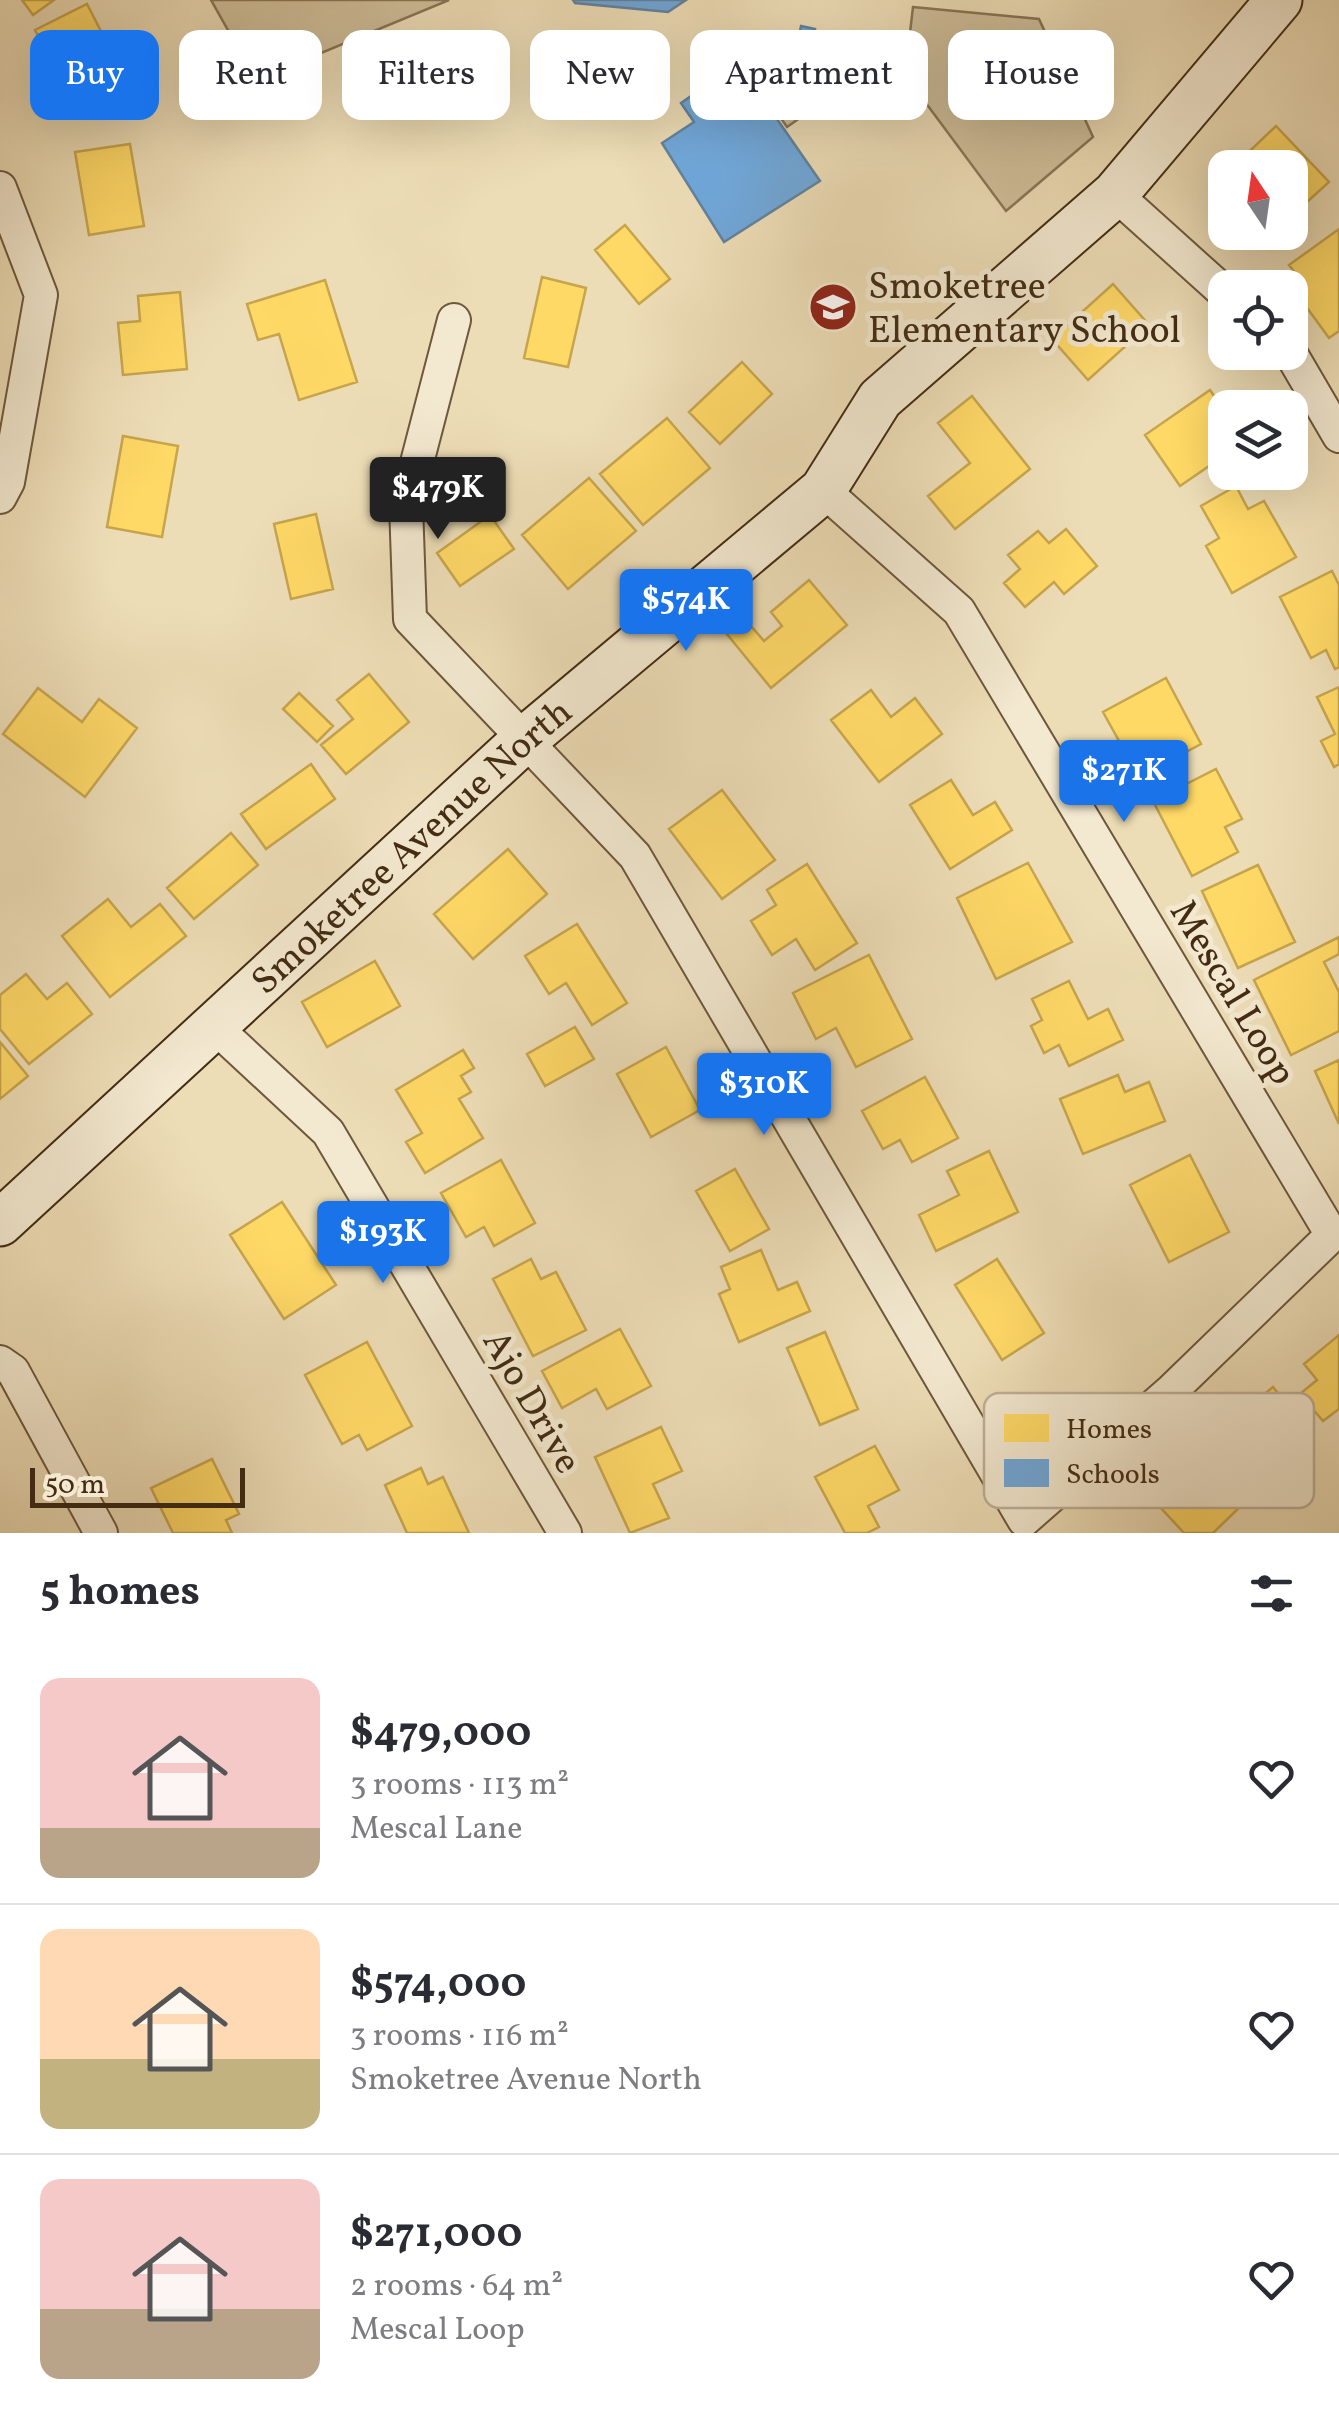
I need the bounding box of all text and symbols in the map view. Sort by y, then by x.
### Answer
chip: Buy [30,30,159,120]
chip: Rent [179,30,322,120]
chip: Filters [342,30,510,120]
chip: New [530,30,670,120]
chip: Apartment [690,30,928,120]
chip: House [948,30,1114,120]
north arrow [1208,150,1308,250]
map controls [1208,150,1308,490]
place label: Smoketree Elementary School [868,262,1181,359]
button: locate [1208,270,1308,370]
school or university icon: Smoketree Elementary School [807,281,859,333]
button: layers [1208,390,1308,490]
pin: $479K [368,457,508,542]
text: $479K [392,467,484,511]
pin: $574K [616,569,756,654]
text: $574K [642,579,730,623]
street label: Smoketree Avenue North [241,688,585,1008]
pin: $271K [1054,740,1194,825]
text: $271K [1081,750,1167,794]
street label: Mescal Loop [1155,891,1307,1096]
pin: $310K [694,1053,834,1138]
text: $310K [719,1063,809,1107]
pin: $193K [313,1201,453,1286]
text: $193K [339,1211,427,1255]
street label: Ajo Drive [468,1321,592,1484]
legend [984,1393,1314,1508]
text: Homes [1066,1411,1152,1450]
text: Schools [1066,1456,1160,1495]
scale bar [30,1463,245,1508]
text: 50 m [45,1466,105,1505]
text: 5 homes [40,1564,200,1623]
icon: filters [1244,1566,1299,1621]
text: $479,000 [350,1705,531,1764]
icon: home [120,1718,240,1838]
icon: heart [1244,1751,1299,1806]
text: 3 rooms · 113 m² [350,1764,569,1808]
text: Mescal Lane [350,1808,522,1852]
text: $574,000 [350,1956,526,2015]
icon: home [120,1969,240,2089]
icon: heart [1244,2002,1299,2057]
text: 3 rooms · 116 m² [350,2015,569,2059]
text: Smoketree Avenue North [350,2059,702,2103]
text: $271,000 [350,2206,522,2265]
icon: home [120,2219,240,2339]
icon: heart [1244,2252,1299,2307]
text: 2 rooms · 64 m² [350,2265,563,2309]
text: Mescal Loop [350,2309,525,2353]

